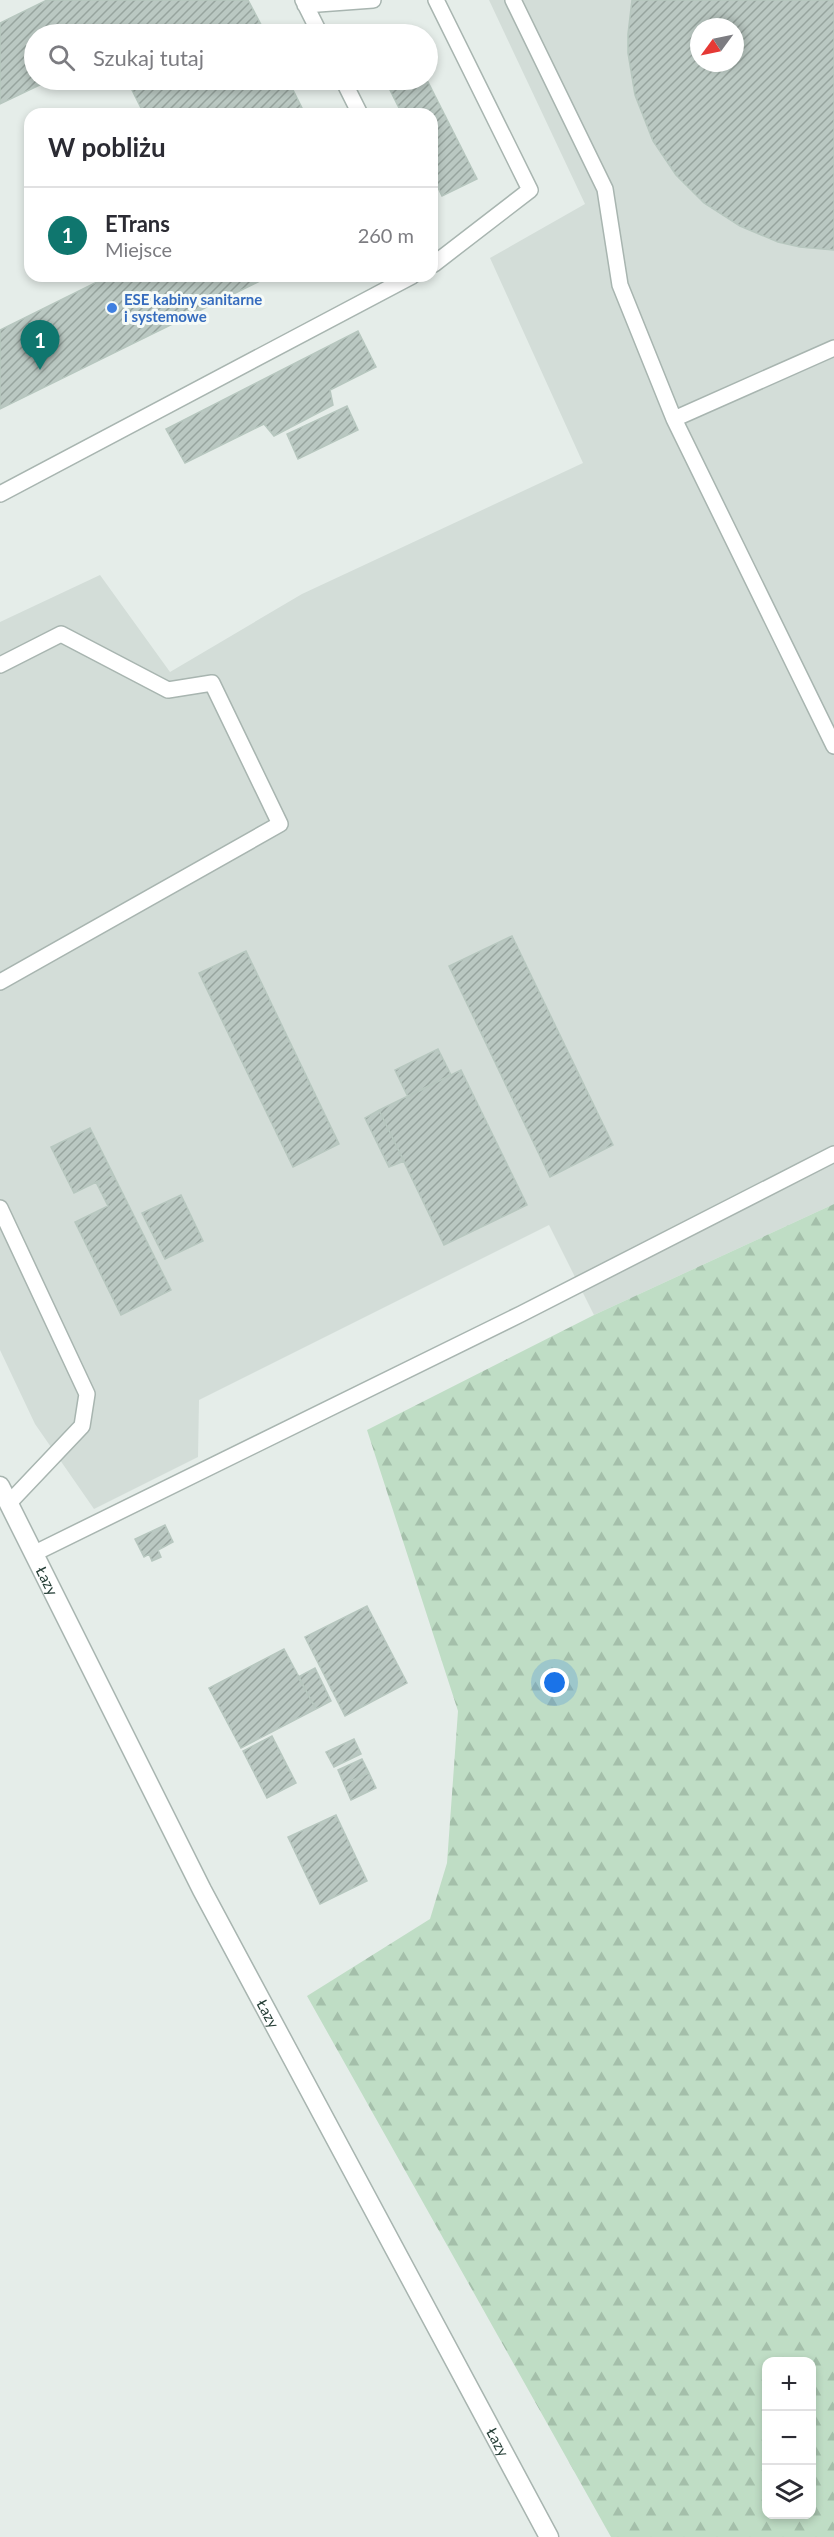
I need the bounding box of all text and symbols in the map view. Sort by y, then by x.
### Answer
north arrow [690,18,744,72]
search box [24,24,438,90]
icon: search [45,41,78,74]
text: Szukaj tutaj [93,44,204,71]
text: W pobliżu [48,131,166,163]
text: ETrans [105,210,170,237]
text: 1 [62,223,73,247]
text: 260 m [358,223,414,247]
text: Miejsce [105,237,172,261]
place label: ESE kabiny sanitarne i systemowe [124,290,262,325]
marker: ESE kabiny sanitarne i systemowe [105,301,119,315]
pin: 1 [20,320,60,370]
street label: Łazy [33,1563,62,1598]
your location [540,1668,569,1697]
street label: Łazy [253,1996,283,2031]
map controls [762,2357,816,2519]
button: + [762,2357,816,2411]
button: − [762,2411,816,2465]
street label: Łazy [483,2425,513,2460]
button: layers [762,2465,816,2519]

